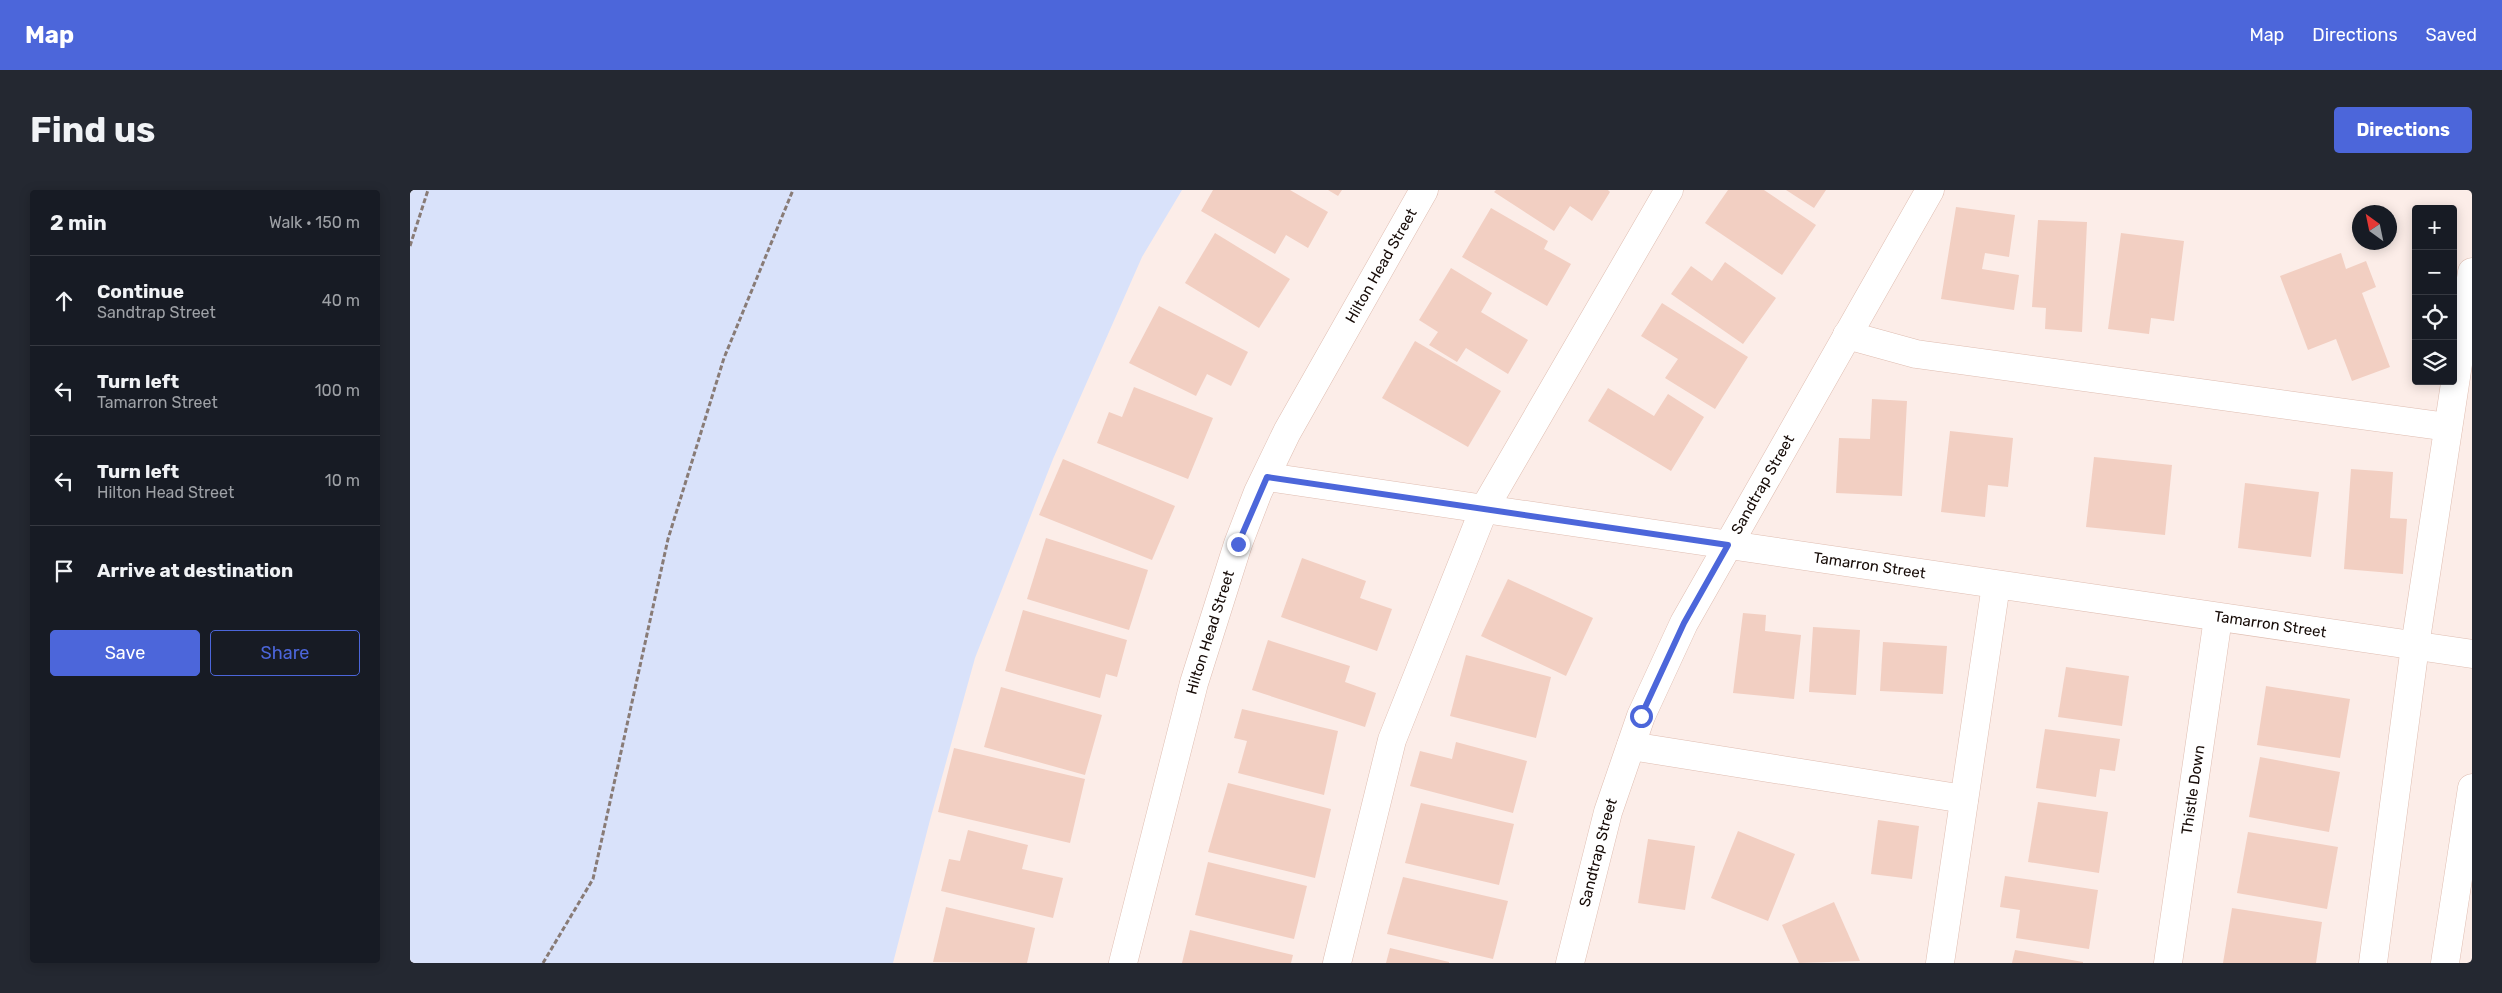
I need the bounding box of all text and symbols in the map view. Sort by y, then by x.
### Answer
text: Map [25,21,74,49]
text: Map [2249,24,2284,46]
text: Directions [2312,24,2398,46]
text: Saved [2426,24,2477,46]
button: Directions [2334,107,2472,153]
text: Find us [30,109,155,151]
street label: Hilton Head Street [1342,205,1421,326]
north arrow [2352,205,2397,250]
map controls [2412,205,2457,385]
button: + [2412,205,2457,250]
text: 2 min [50,210,107,235]
text: Walk · 150 m [269,213,360,232]
button: − [2412,250,2457,295]
text: Continue [97,280,184,303]
icon: ahead [50,287,78,315]
text: 40 m [322,291,360,310]
button: locate [2412,295,2457,340]
text: Sandtrap Street [97,303,216,322]
button: layers [2412,340,2457,385]
text: Turn left [97,370,179,393]
icon: left [50,377,78,405]
text: 100 m [315,381,360,400]
text: Tamarron Street [97,393,218,412]
street label: Sandtrap Street [1727,431,1798,537]
text: Turn left [97,460,179,483]
icon: left [50,467,78,495]
text: 10 m [325,471,360,490]
text: Hilton Head Street [97,483,234,502]
route end [1227,533,1250,556]
street label: Tamarron Street [1812,548,1927,583]
icon: arrive [50,557,78,585]
text: Arrive at destination [97,559,293,582]
street label: Hilton Head Street [1183,568,1238,696]
street label: Tamarron Street [2213,607,2328,642]
button: Save [50,630,200,676]
button: Share [210,630,360,676]
route start [1630,705,1653,728]
street label: Thistle Down [2178,744,2208,836]
street label: Sandtrap Street [1575,796,1621,909]

